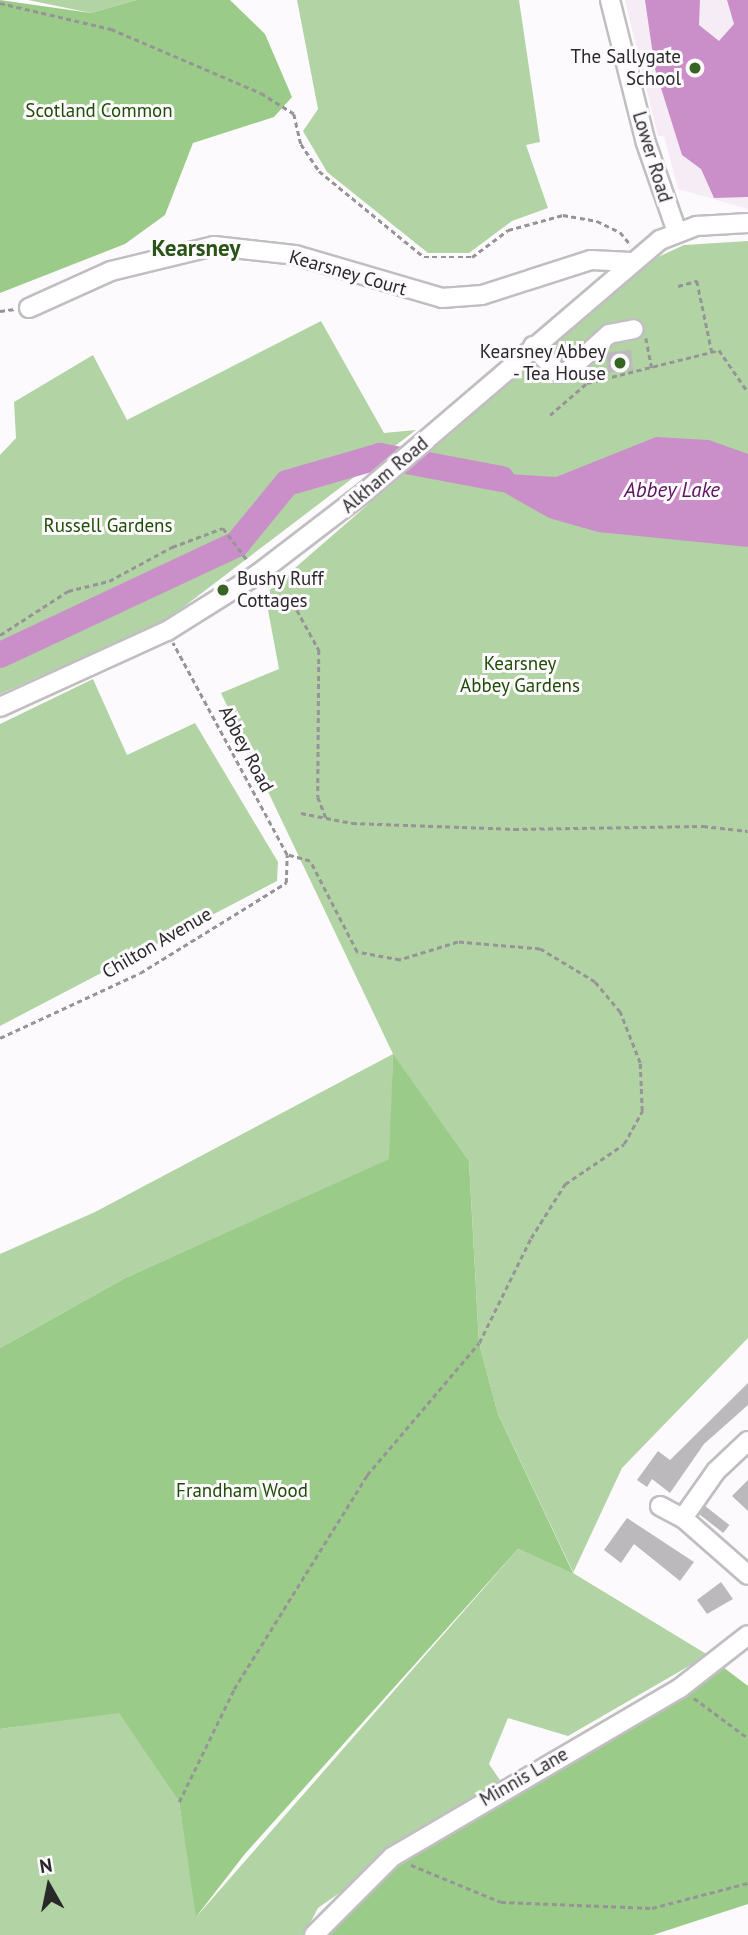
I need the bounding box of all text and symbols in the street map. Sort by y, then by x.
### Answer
place label: The Sallygate School [571,46,681,90]
marker: The Sallygate School [687,60,703,76]
park label: Scotland Common [25,100,173,122]
street label: Lower Road [627,109,677,205]
district label: Kearsney [152,234,240,262]
street label: Kearsney Court [286,245,410,301]
place label: Kearsney Abbey - Tea House [479,341,606,385]
marker: Kearsney Abbey - Tea House [612,355,628,371]
street label: Alkham Road [337,432,433,518]
water label: Abbey Lake [624,477,720,503]
park label: Russell Gardens [44,515,172,537]
place label: Bushy Ruff Cottages [237,568,324,612]
marker: Bushy Ruff Cottages [215,582,231,598]
park label: Kearsney Abbey Gardens [460,653,580,697]
street label: Abbey Road [214,702,278,796]
street label: Chilton Avenue [98,902,216,984]
park label: Frandham Wood [176,1480,308,1502]
street label: Minnis Lane [476,1743,572,1811]
north arrow [14,1851,84,1921]
text: N [38,1852,54,1878]

